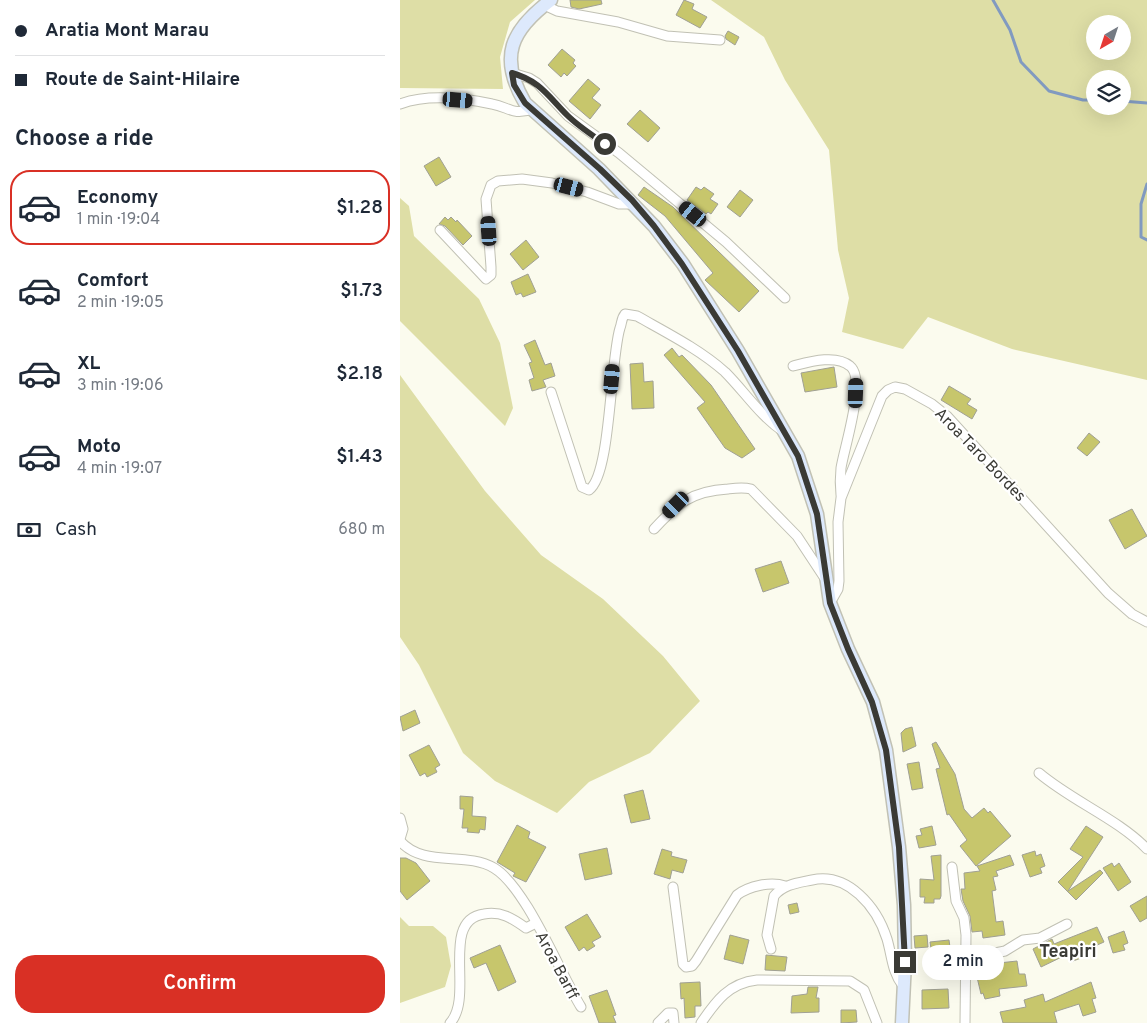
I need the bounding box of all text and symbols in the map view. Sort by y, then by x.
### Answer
north arrow [1086,15,1131,60]
map controls [1086,15,1131,115]
text: Aratia Mont Marau [45,19,209,43]
text: Route de Saint-Hilaire [45,68,240,92]
button: layers [1086,70,1131,115]
car [442,91,473,109]
text: Choose a ride [15,126,153,153]
route start [594,133,616,155]
car [552,176,585,198]
icon: car [17,185,62,230]
text: Economy [77,186,158,210]
text: $1.28 [336,196,383,220]
car [676,199,709,229]
text: 1 min · 19:04 [77,210,160,230]
car [480,216,497,246]
icon: car [17,268,62,313]
text: Comfort [77,269,149,293]
text: $1.73 [340,279,383,303]
text: 2 min · 19:05 [77,293,164,313]
icon: car [17,351,62,396]
text: XL [77,352,100,376]
text: $2.18 [336,362,383,386]
car [603,363,620,395]
text: 3 min · 19:06 [77,376,163,396]
car [847,378,864,408]
street label: Aroa Taro Bordes [930,404,1029,507]
icon: car [17,434,62,479]
text: Moto [77,435,121,459]
text: $1.43 [336,445,383,469]
text: 4 min · 19:07 [77,459,162,479]
car [660,489,691,521]
icon: cash [15,516,43,544]
text: Cash [55,518,97,542]
text: 680 m [338,520,385,540]
street label: Aroa Barff [530,928,583,1004]
district label: Teapiri [1039,941,1097,964]
callout: 2 min [922,944,1005,980]
route end [894,951,916,973]
text: 2 min [942,952,984,972]
button: Confirm [15,955,385,1013]

